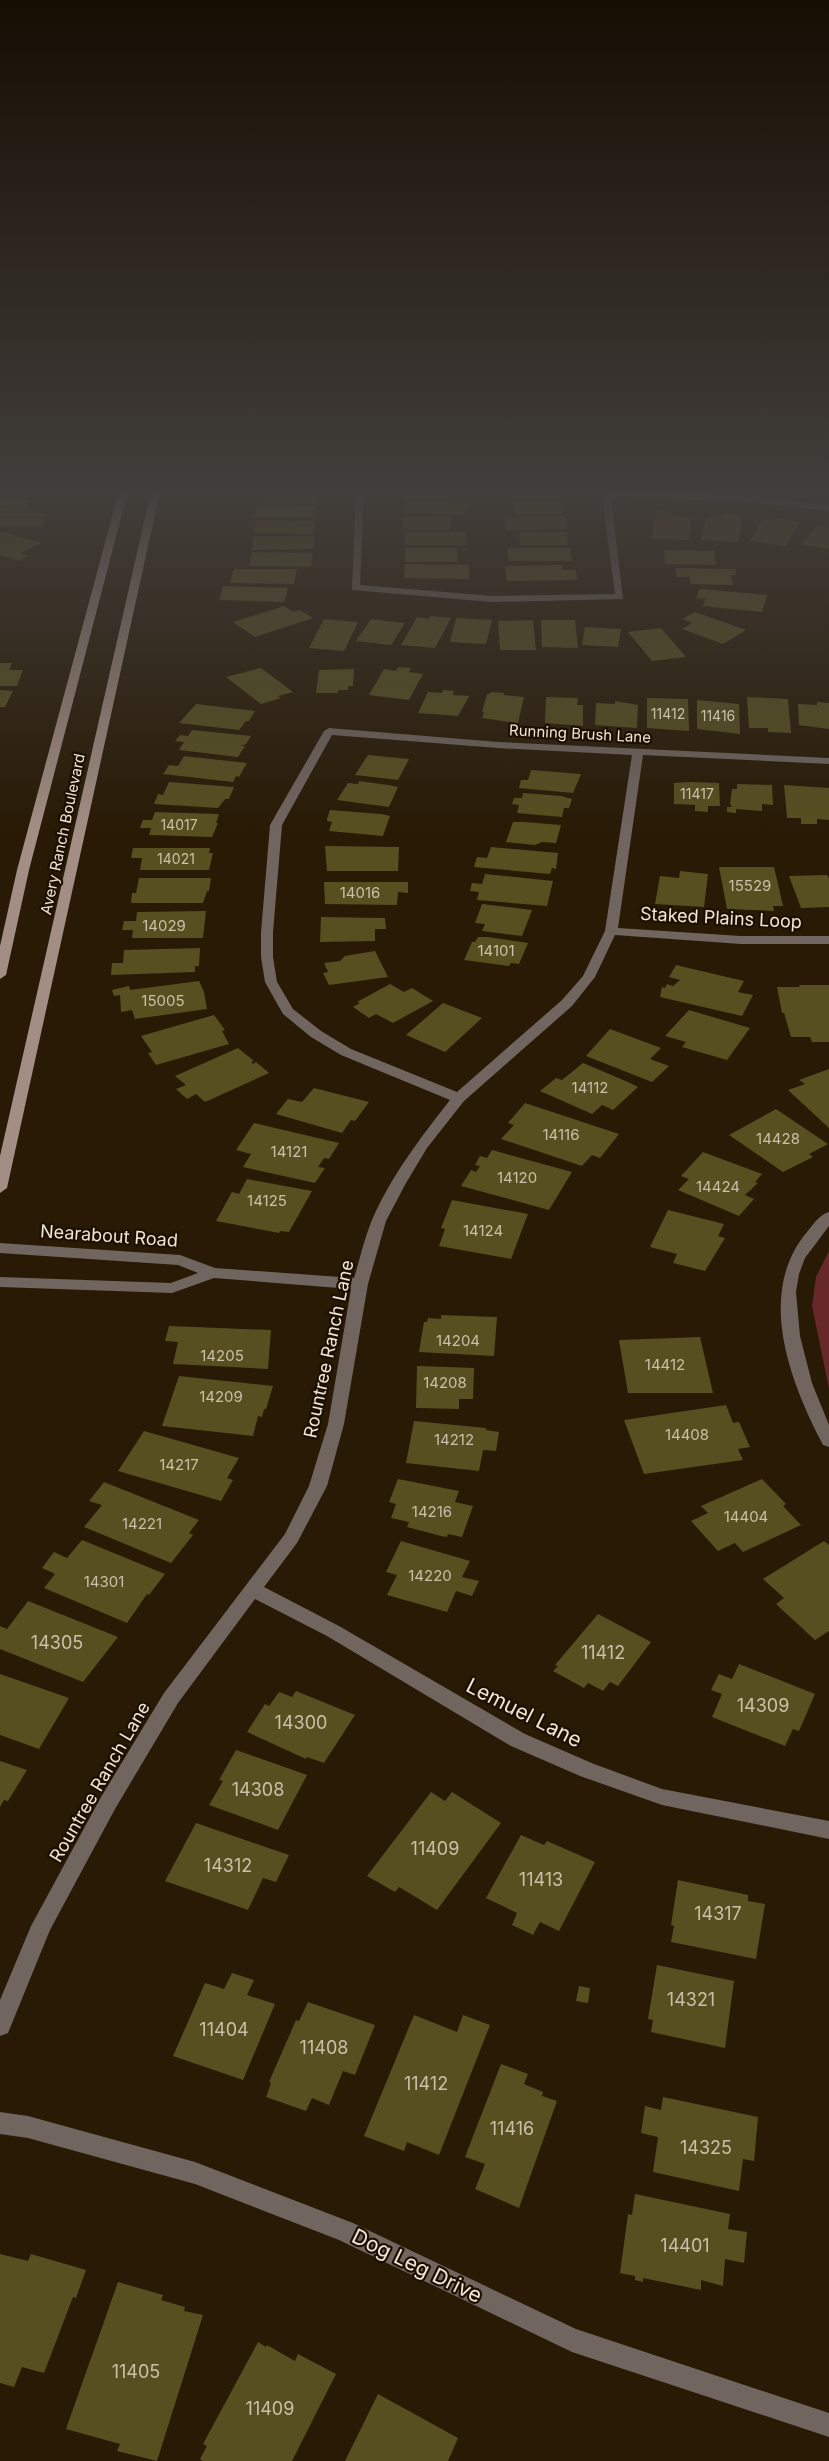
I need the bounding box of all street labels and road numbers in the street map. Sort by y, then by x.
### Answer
street label: Running Brush Lane [509,720,651,747]
street label: Avery Ranch Boulevard [36,752,89,916]
street label: Staked Plains Loop [640,903,802,932]
street label: Nearabout Road [39,1220,179,1251]
street label: Rountree Ranch Lane [299,1258,358,1440]
street label: Lemuel Lane [462,1673,586,1752]
street label: Rountree Ranch Lane [45,1698,154,1866]
street label: Dog Leg Drive [348,2223,486,2308]

